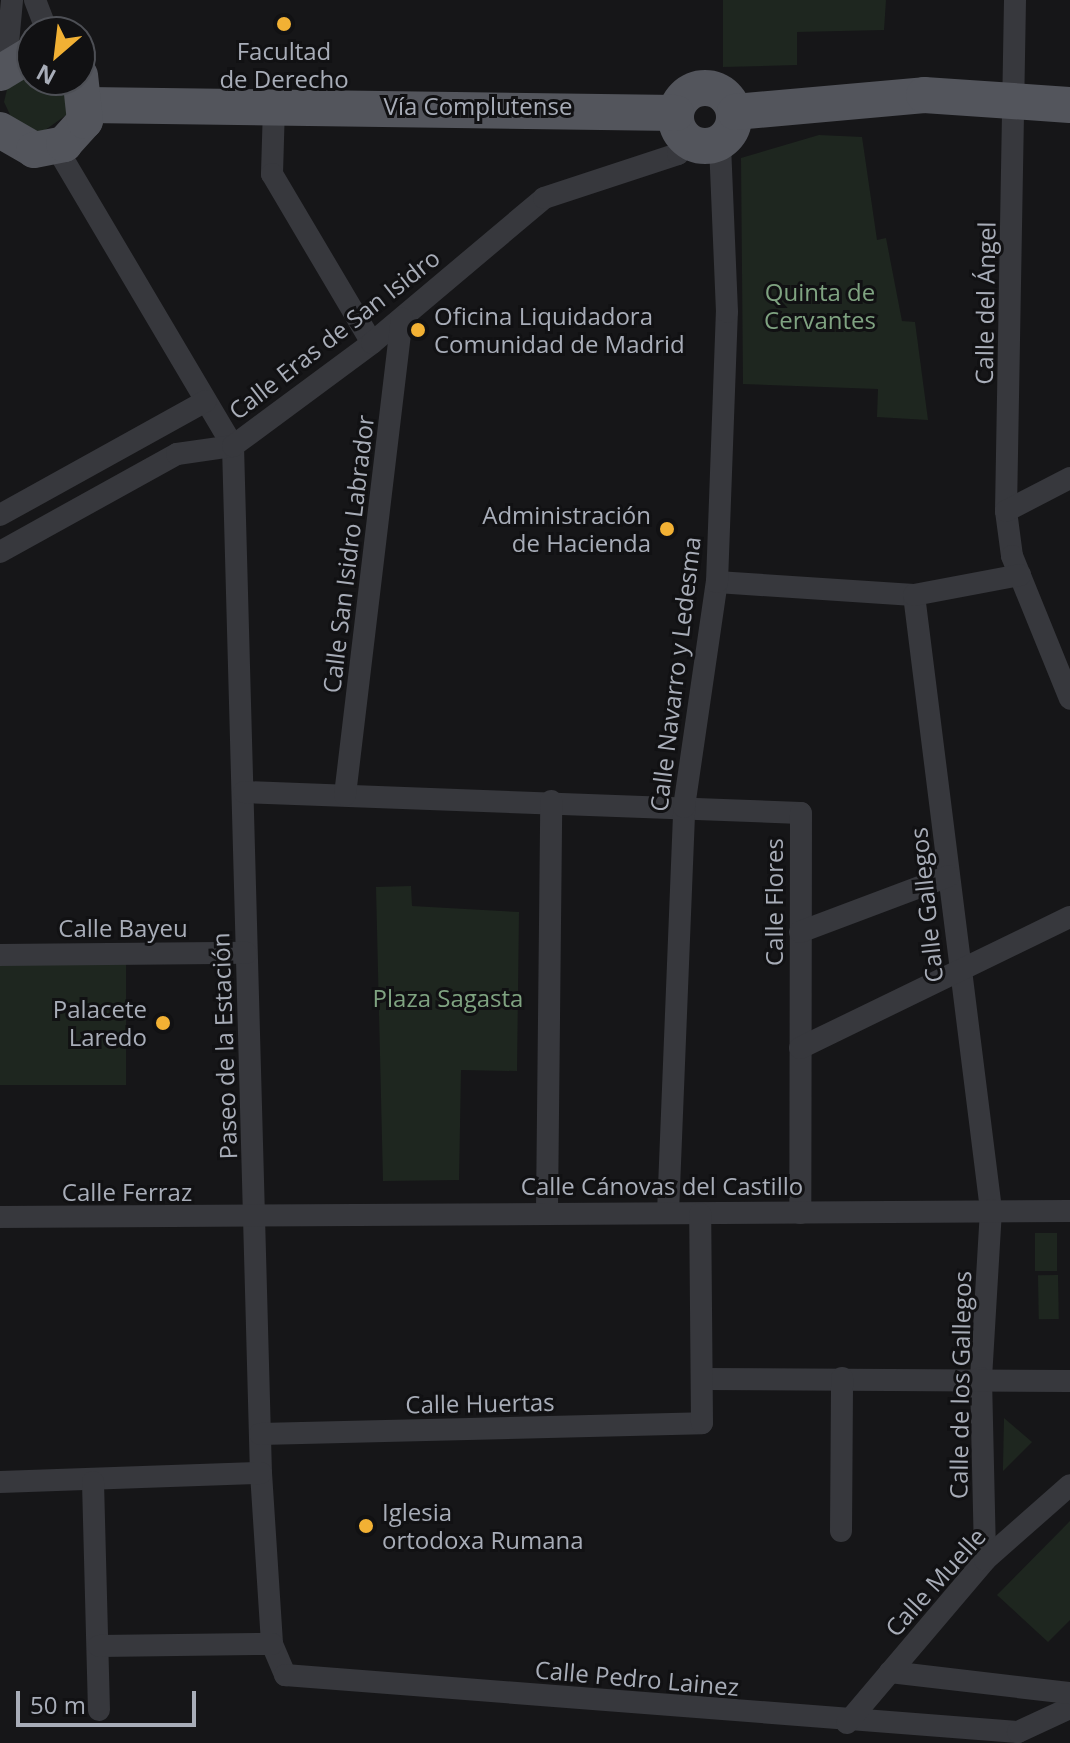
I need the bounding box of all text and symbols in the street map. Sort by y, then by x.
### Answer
marker: Facultad de Derecho [275,15,293,33]
north arrow [16,16,96,96]
place label: Facultad de Derecho [219,37,349,93]
text: N [31,58,61,93]
street label: Vía Complutense [384,92,572,120]
street label: Calle del Ángel [969,221,1001,385]
street label: Calle Eras de San Isidro [223,243,445,425]
park label: Quinta de Cervantes [764,278,876,334]
place label: Oficina Liquidadora Comunidad de Madrid [434,302,685,358]
marker: Oficina Liquidadora Comunidad de Madrid [409,321,427,339]
street label: Calle San Isidro Labrador [317,413,379,695]
place label: Administración de Hacienda [482,501,651,557]
marker: Administración de Hacienda [658,520,676,538]
street label: Calle Navarro y Ledesma [644,535,706,813]
street label: Calle Gallegos [904,826,948,984]
street label: Calle Flores [760,838,788,966]
street label: Calle Bayeu [58,914,188,942]
street label: Paseo de la Estación [206,932,242,1160]
park label: Plaza Sagasta [373,984,523,1012]
place label: Palacete Laredo [53,995,147,1051]
marker: Palacete Laredo [154,1014,172,1032]
street label: Calle Cánovas del Castillo [521,1172,803,1200]
street label: Calle Ferraz [62,1178,192,1206]
street label: Calle de los Gallegos [944,1271,976,1499]
street label: Calle Huertas [405,1387,555,1419]
place label: Iglesia ortodoxa Rumana [382,1498,584,1554]
marker: Iglesia ortodoxa Rumana [357,1517,375,1535]
street label: Calle Muelle [879,1522,991,1642]
street label: Calle Pedro Lainez [534,1655,740,1701]
scale bar [20,1675,200,1725]
text: 50 m [30,1688,86,1721]

